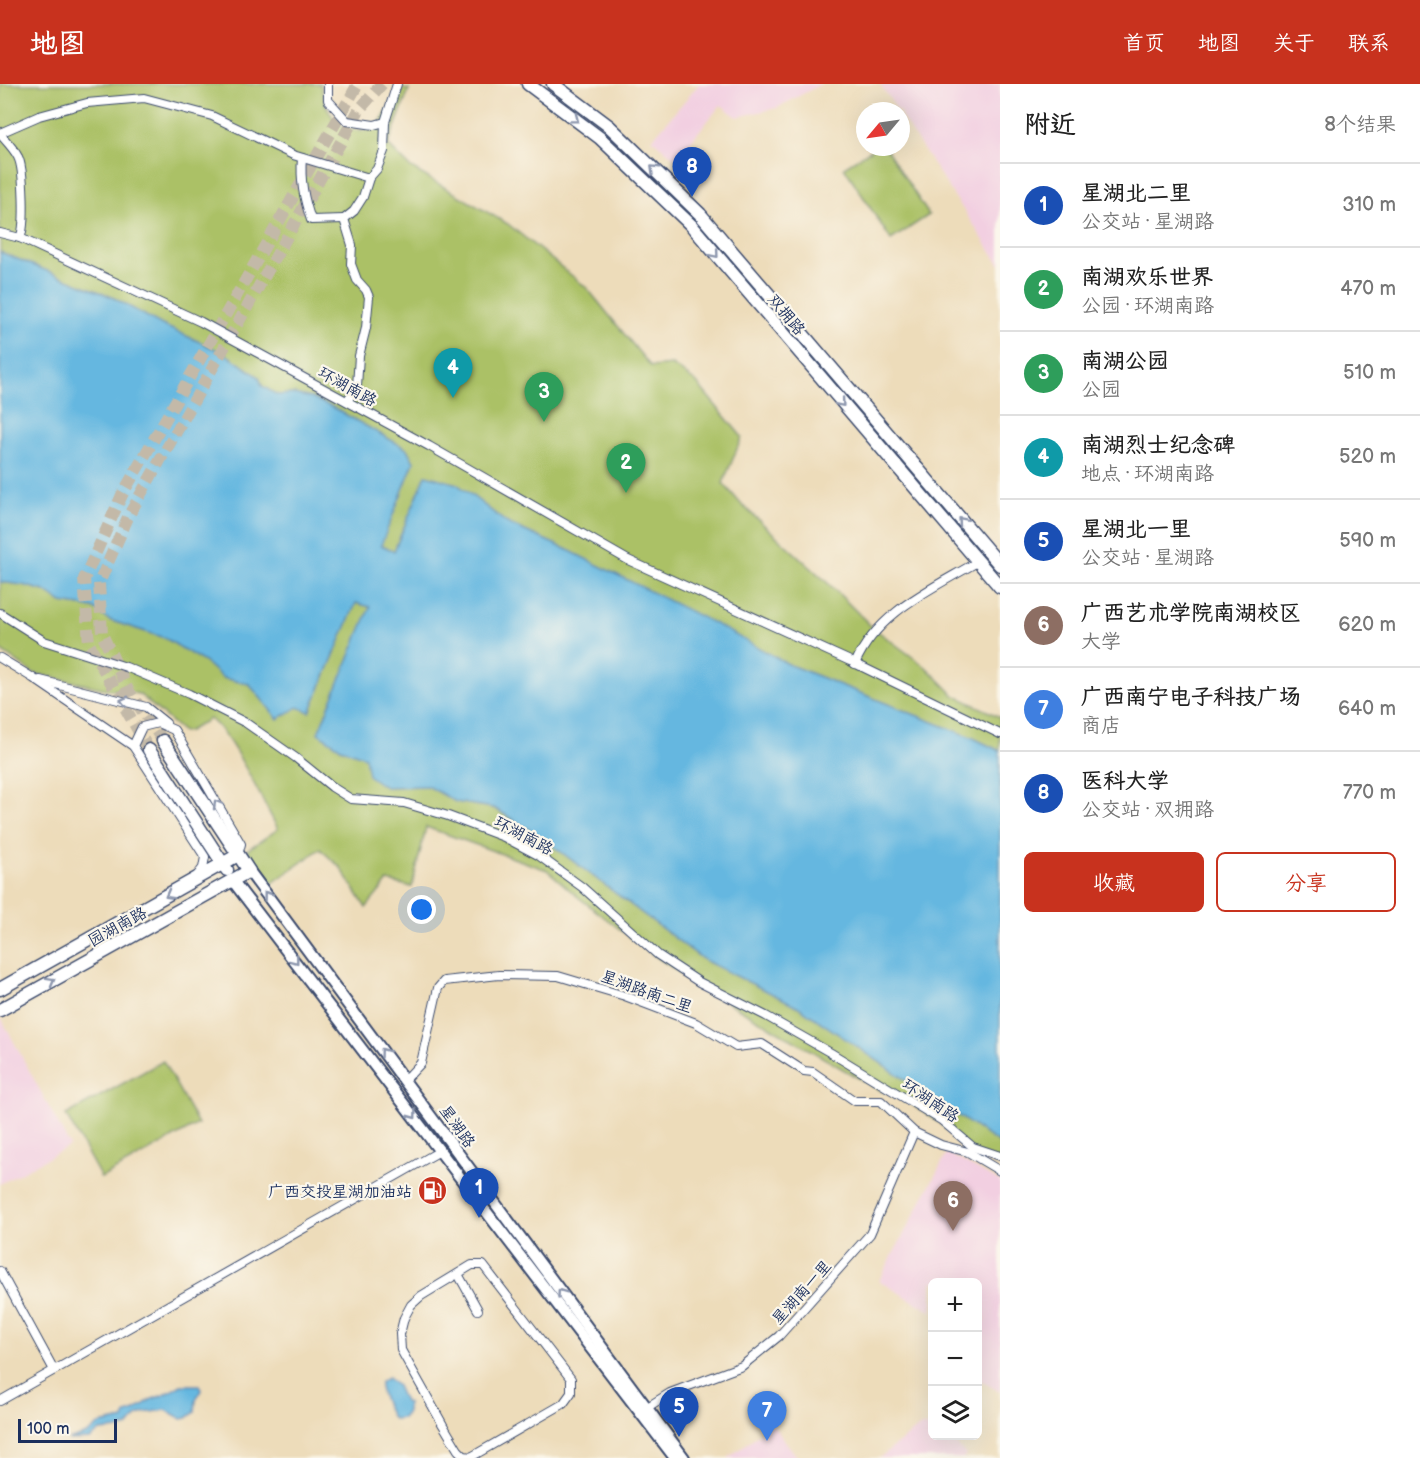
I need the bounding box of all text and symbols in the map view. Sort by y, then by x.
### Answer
text: 地图 [30,28,86,61]
text: 首页 [1123,31,1165,56]
text: 地图 [1198,31,1240,56]
text: 关于 [1273,31,1315,56]
text: 联系 [1348,31,1390,56]
north arrow [856,102,910,156]
text: 附近 [1024,110,1076,141]
one-way arrow [568,112,579,123]
text: 8个结果 [1324,113,1396,137]
pin: 8 [672,147,712,197]
one-way arrow [650,165,661,176]
text: 星湖北二里 [1081,180,1191,207]
text: 1 [1039,193,1048,217]
text: 310 m [1342,193,1396,217]
text: 公交站 · 星湖路 [1081,210,1214,234]
one-way arrow [708,247,719,258]
text: 南湖欢乐世界 [1081,264,1213,291]
text: 2 [1038,277,1049,301]
text: 470 m [1340,277,1396,301]
street label: 双拥路 [763,290,809,339]
text: 公园 · 环湖南路 [1081,294,1214,318]
pin: 4 [434,348,472,398]
text: 南湖公园 [1081,348,1169,375]
text: 3 [1038,361,1049,385]
text: 510 m [1343,361,1396,385]
street label: 环湖南路 [315,363,380,411]
pin: 3 [524,372,564,422]
text: 公园 [1081,378,1121,402]
one-way arrow [834,396,845,407]
text: 南湖烈士纪念碑 [1081,432,1235,459]
pin: 2 [606,444,646,493]
text: 4 [1038,445,1049,469]
text: 520 m [1339,445,1396,469]
text: 地点 · 环湖南路 [1081,462,1214,486]
text: 星湖北一里 [1081,516,1191,543]
one-way arrow [958,517,969,528]
text: 5 [1038,529,1049,553]
text: 590 m [1339,529,1396,553]
text: 公交站 · 星湖路 [1081,546,1214,570]
text: 广西艺术学院南湖校区 [1081,600,1301,627]
text: 6 [1037,613,1050,637]
text: 620 m [1338,613,1396,637]
text: 大学 [1081,630,1121,654]
text: 广西南宁电子科技广场 [1081,684,1301,711]
one-way arrow [119,696,129,709]
text: 7 [1038,697,1049,721]
text: 640 m [1338,697,1396,721]
text: 商店 [1081,714,1121,738]
text: 医科大学 [1081,768,1169,795]
text: 8 [1037,781,1050,805]
text: 770 m [1343,781,1396,805]
text: 公交站 · 双拥路 [1081,798,1214,822]
one-way arrow [213,800,224,810]
street label: 环湖南路 [491,813,556,860]
button: 收藏 [1024,852,1204,912]
button: 分享 [1216,852,1396,912]
one-way arrow [165,887,175,899]
one-way arrow [263,891,274,902]
your location [407,895,436,924]
street label: 园湖南路 [85,903,150,951]
one-way arrow [287,954,298,965]
street label: 星湖路南二里 [598,967,695,1018]
one-way arrow [45,977,55,989]
one-way arrow [380,1047,391,1058]
street label: 环湖南路 [898,1075,962,1127]
street label: 星湖路 [435,1102,479,1152]
one-way arrow [406,1109,417,1120]
pin: 1 [460,1168,498,1218]
fuel station icon: 广西交投星湖加油站 [417,1175,449,1207]
pin: 6 [934,1182,972,1231]
place label: 广西交投星湖加油站 [268,1183,412,1202]
street label: 星湖南一里 [768,1257,836,1329]
map controls [928,1278,982,1440]
button: + [928,1278,982,1332]
one-way arrow [558,1289,569,1300]
button: − [928,1332,982,1386]
button: layers [928,1386,982,1440]
pin: 5 [660,1388,698,1437]
pin: 7 [748,1392,786,1441]
scale bar [18,1416,117,1444]
text: 100 m [27,1420,70,1439]

